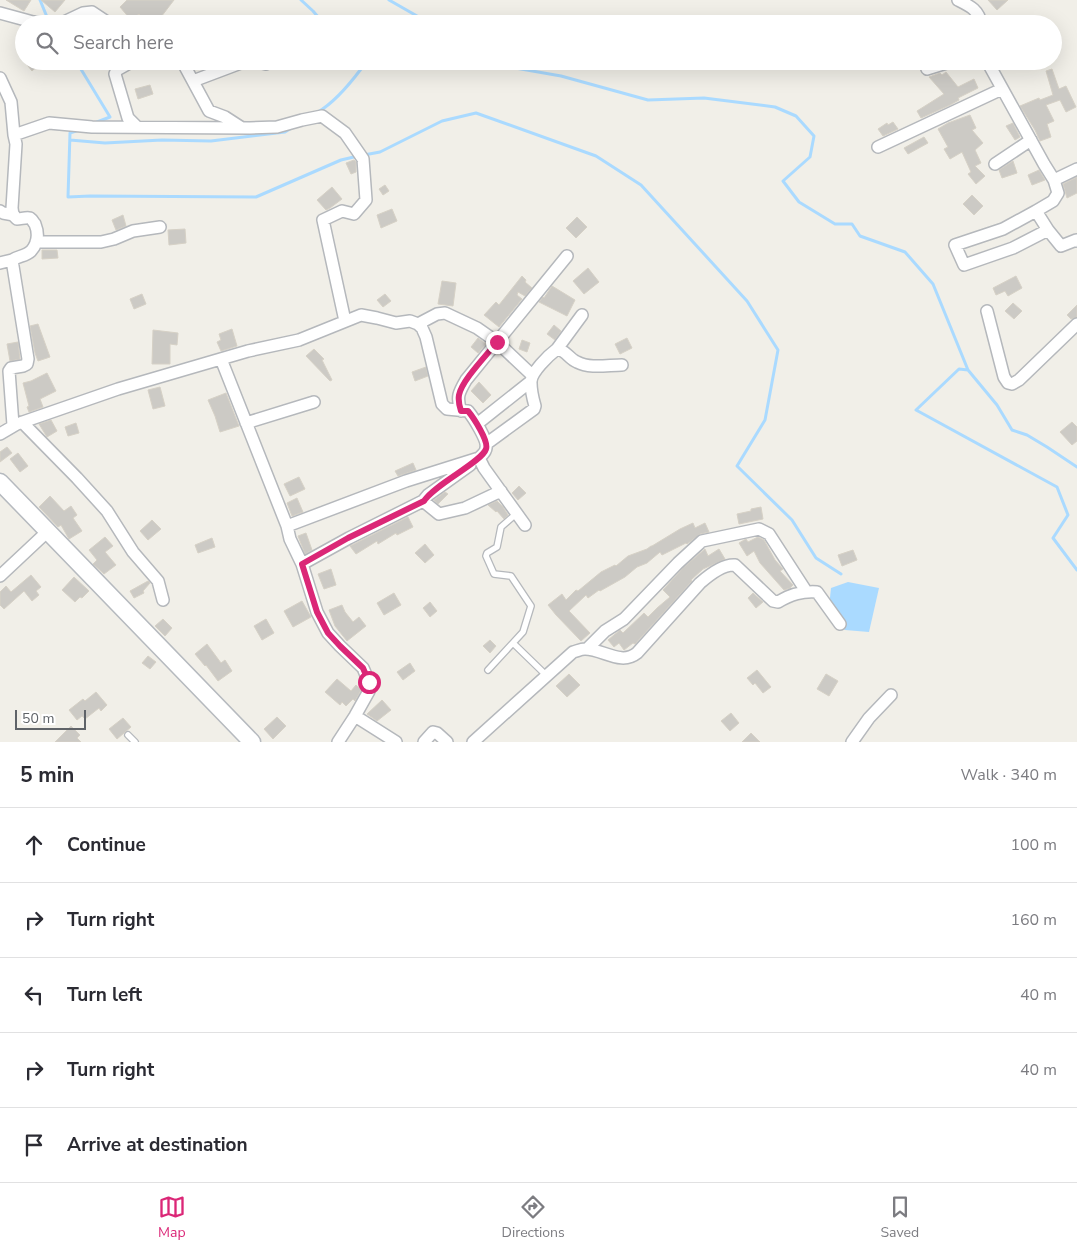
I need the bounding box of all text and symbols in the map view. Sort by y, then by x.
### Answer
search box [15,15,1062,70]
icon: search [33,29,61,57]
text: Search here [73,30,174,56]
route end [486,331,509,354]
route start [358,671,381,694]
scale bar [15,707,86,730]
text: 50 m [22,709,54,728]
text: 5 min [20,761,74,789]
text: Walk · 340 m [961,764,1057,786]
icon: ahead [20,831,48,859]
text: Continue [67,832,146,858]
text: 100 m [1010,834,1057,856]
icon: right [20,906,48,934]
text: Turn right [67,907,154,933]
text: 160 m [1010,909,1057,931]
icon: left [20,981,48,1009]
text: Turn left [67,982,142,1008]
text: 40 m [1020,984,1057,1006]
icon: right [20,1056,48,1084]
text: Turn right [67,1057,154,1083]
text: 40 m [1020,1059,1057,1081]
icon: arrive [20,1131,48,1159]
text: Arrive at destination [67,1132,248,1158]
tab: Map [158,1193,186,1242]
tab: Directions [502,1193,565,1242]
tab: Saved [880,1193,919,1242]

